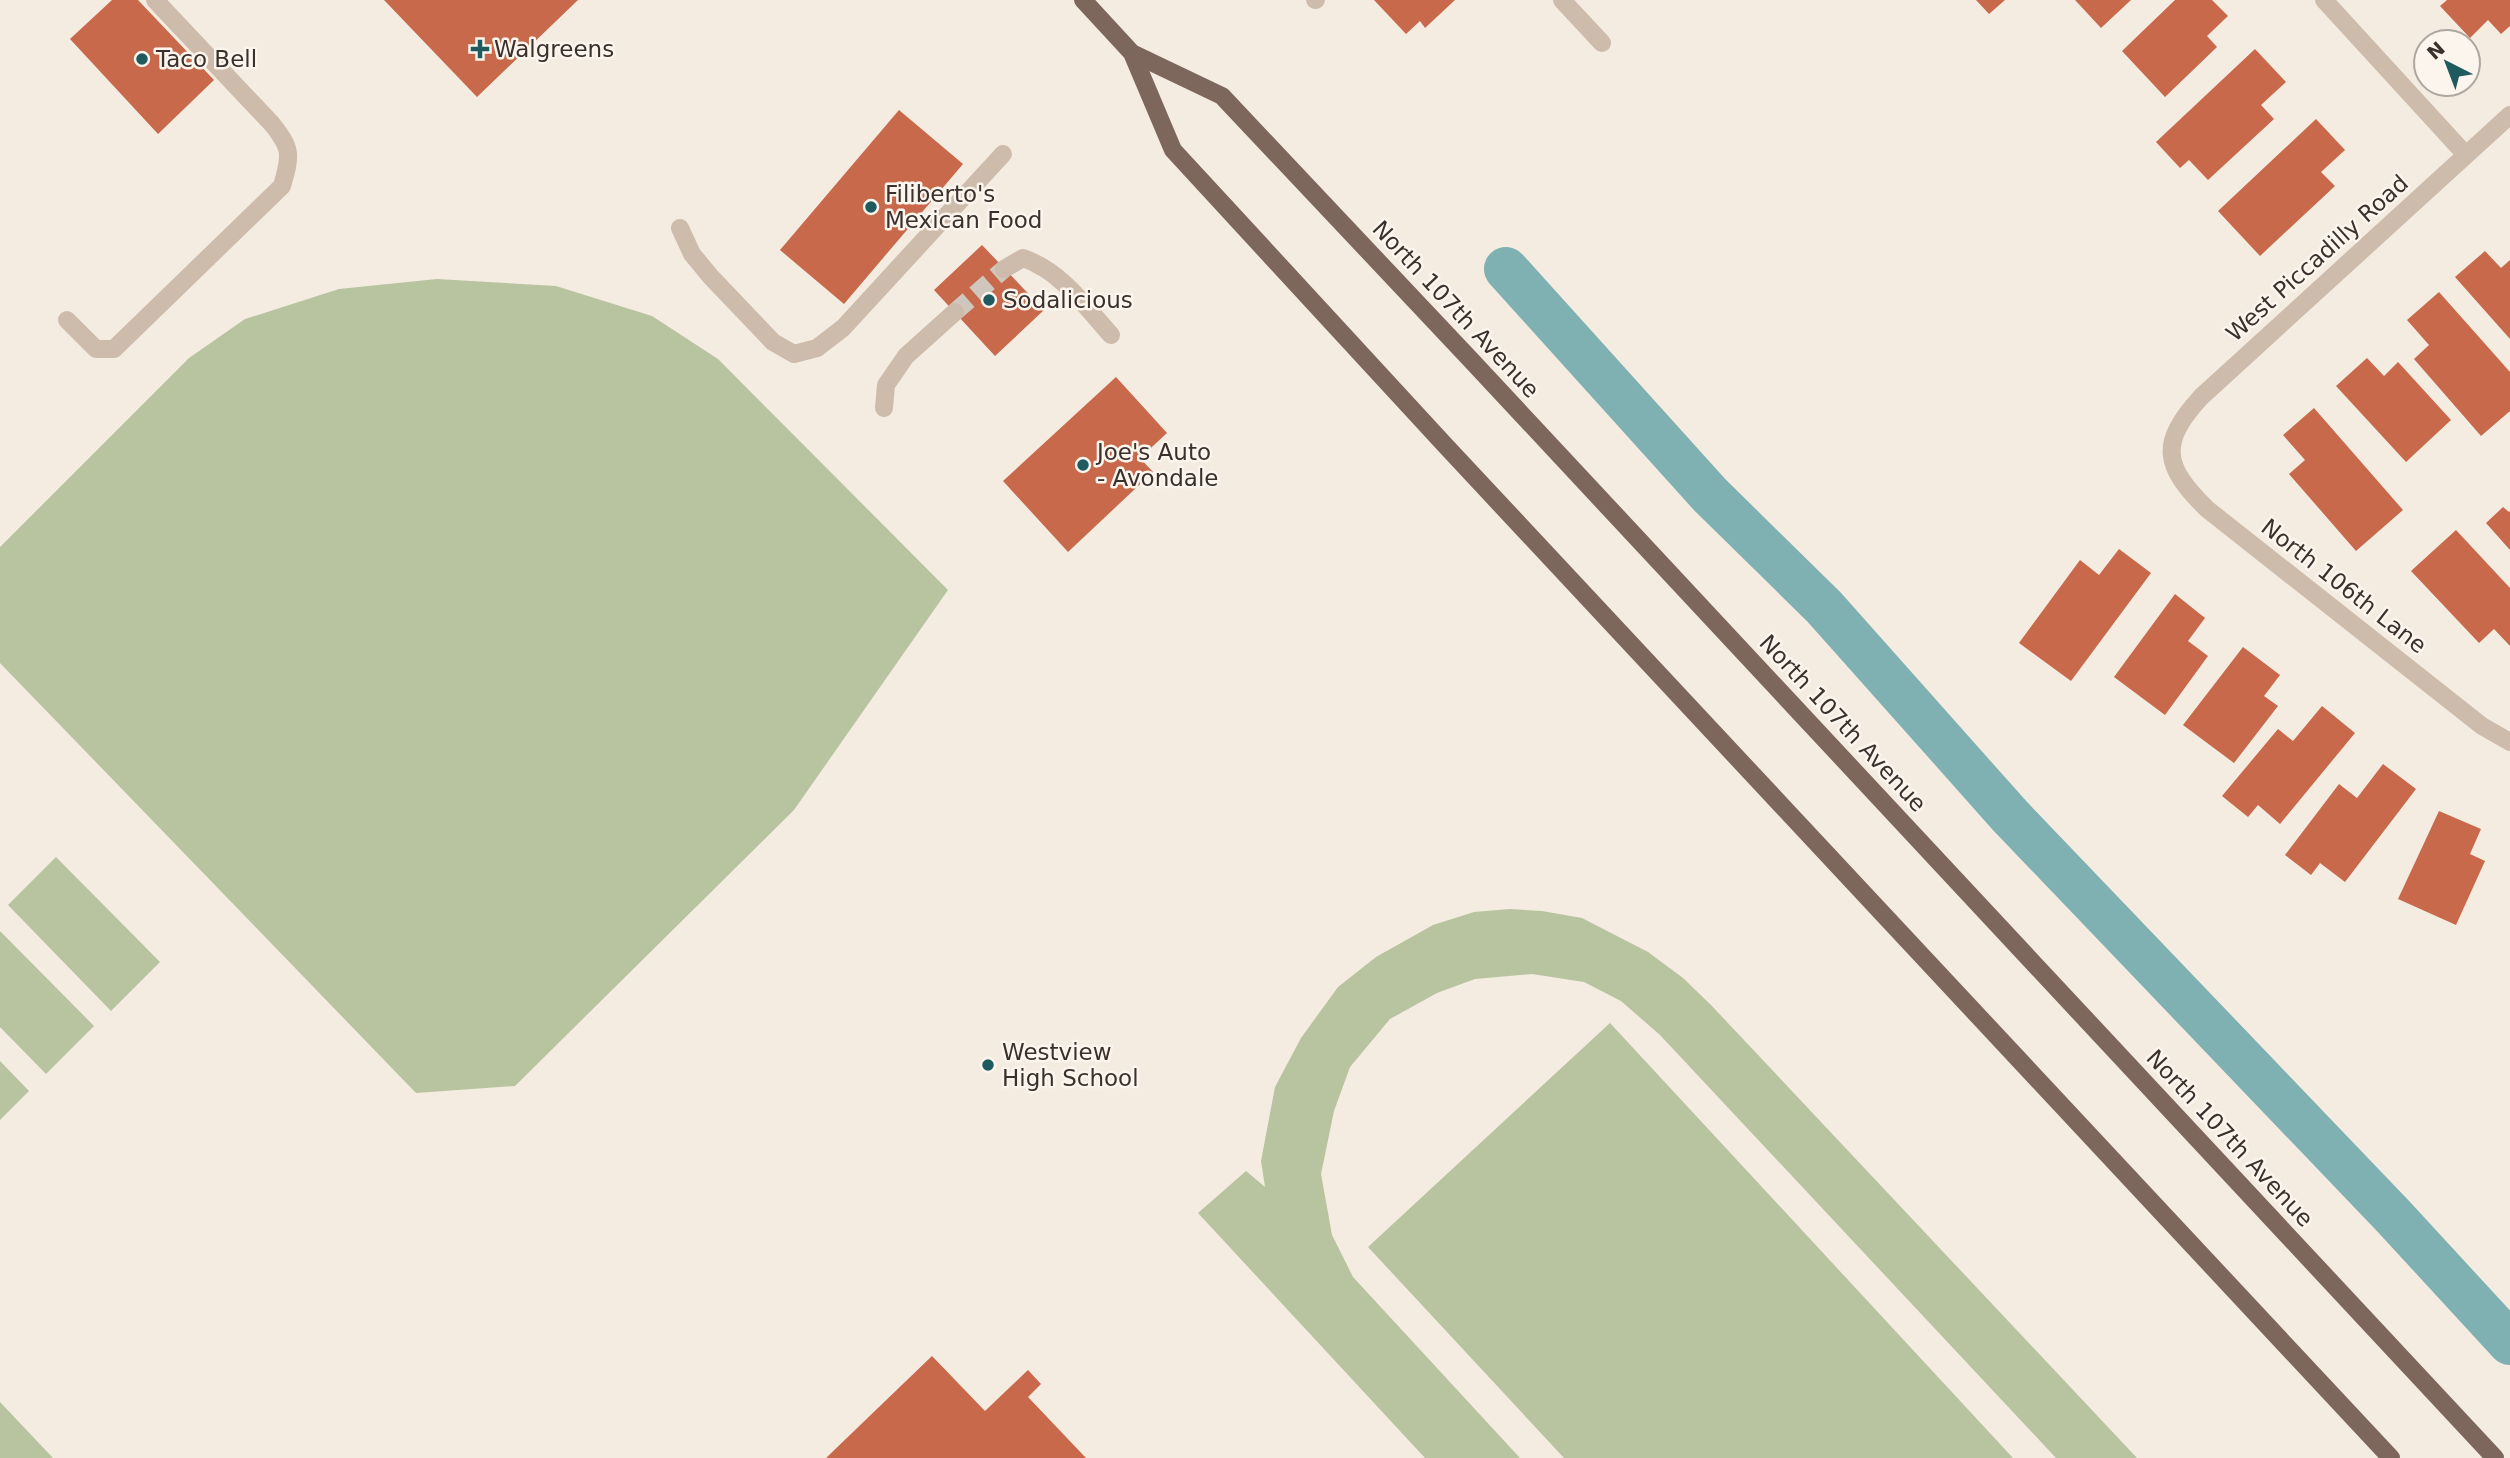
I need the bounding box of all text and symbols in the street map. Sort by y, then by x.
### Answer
north arrow [2412,28,2482,98]
place label: Walgreens [494,36,614,62]
text: N [2422,37,2449,64]
marker: Walgreens [472,41,488,57]
place label: Taco Bell [155,46,257,72]
marker: Taco Bell [134,51,150,67]
street label: West Piccadilly Road [2221,170,2413,346]
place label: Filiberto's Mexican Food [885,181,1042,233]
marker: Filiberto's Mexican Food [863,199,879,215]
street label: North 107th Avenue [1367,215,1545,403]
place label: Sodalicious [1003,287,1133,313]
marker: Sodalicious [981,292,997,308]
place label: Joe's Auto - Avondale [1095,439,1219,491]
marker: Joe's Auto - Avondale [1075,457,1091,473]
street label: North 106th Lane [2256,514,2432,658]
street label: North 107th Avenue [1754,629,1932,817]
place label: Westview High School [1002,1039,1139,1091]
street label: North 107th Avenue [2141,1044,2319,1232]
marker: Westview High School [980,1057,996,1073]

